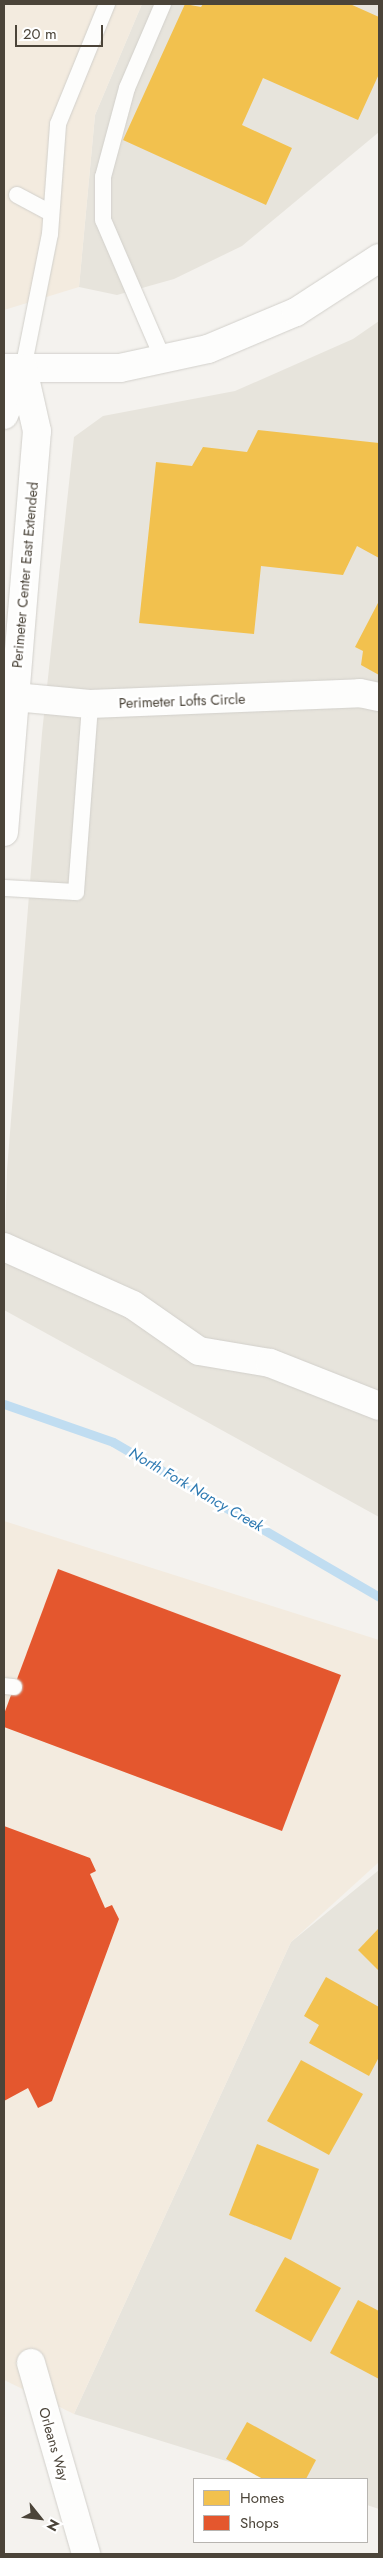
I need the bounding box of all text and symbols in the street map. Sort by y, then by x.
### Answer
scale bar [18,15,105,47]
text: 20 m [23,23,57,45]
street label: Perimeter Center East Extended [8,481,42,669]
street label: Perimeter Lofts Circle [118,690,246,712]
water label: North Fork Nancy Creek [126,1444,266,1536]
street label: Orleans Way [36,2405,72,2483]
legend [193,2478,368,2543]
text: Homes [240,2487,284,2509]
north arrow [15,2493,65,2543]
text: Shops [240,2512,279,2534]
text: N [42,2516,65,2535]

